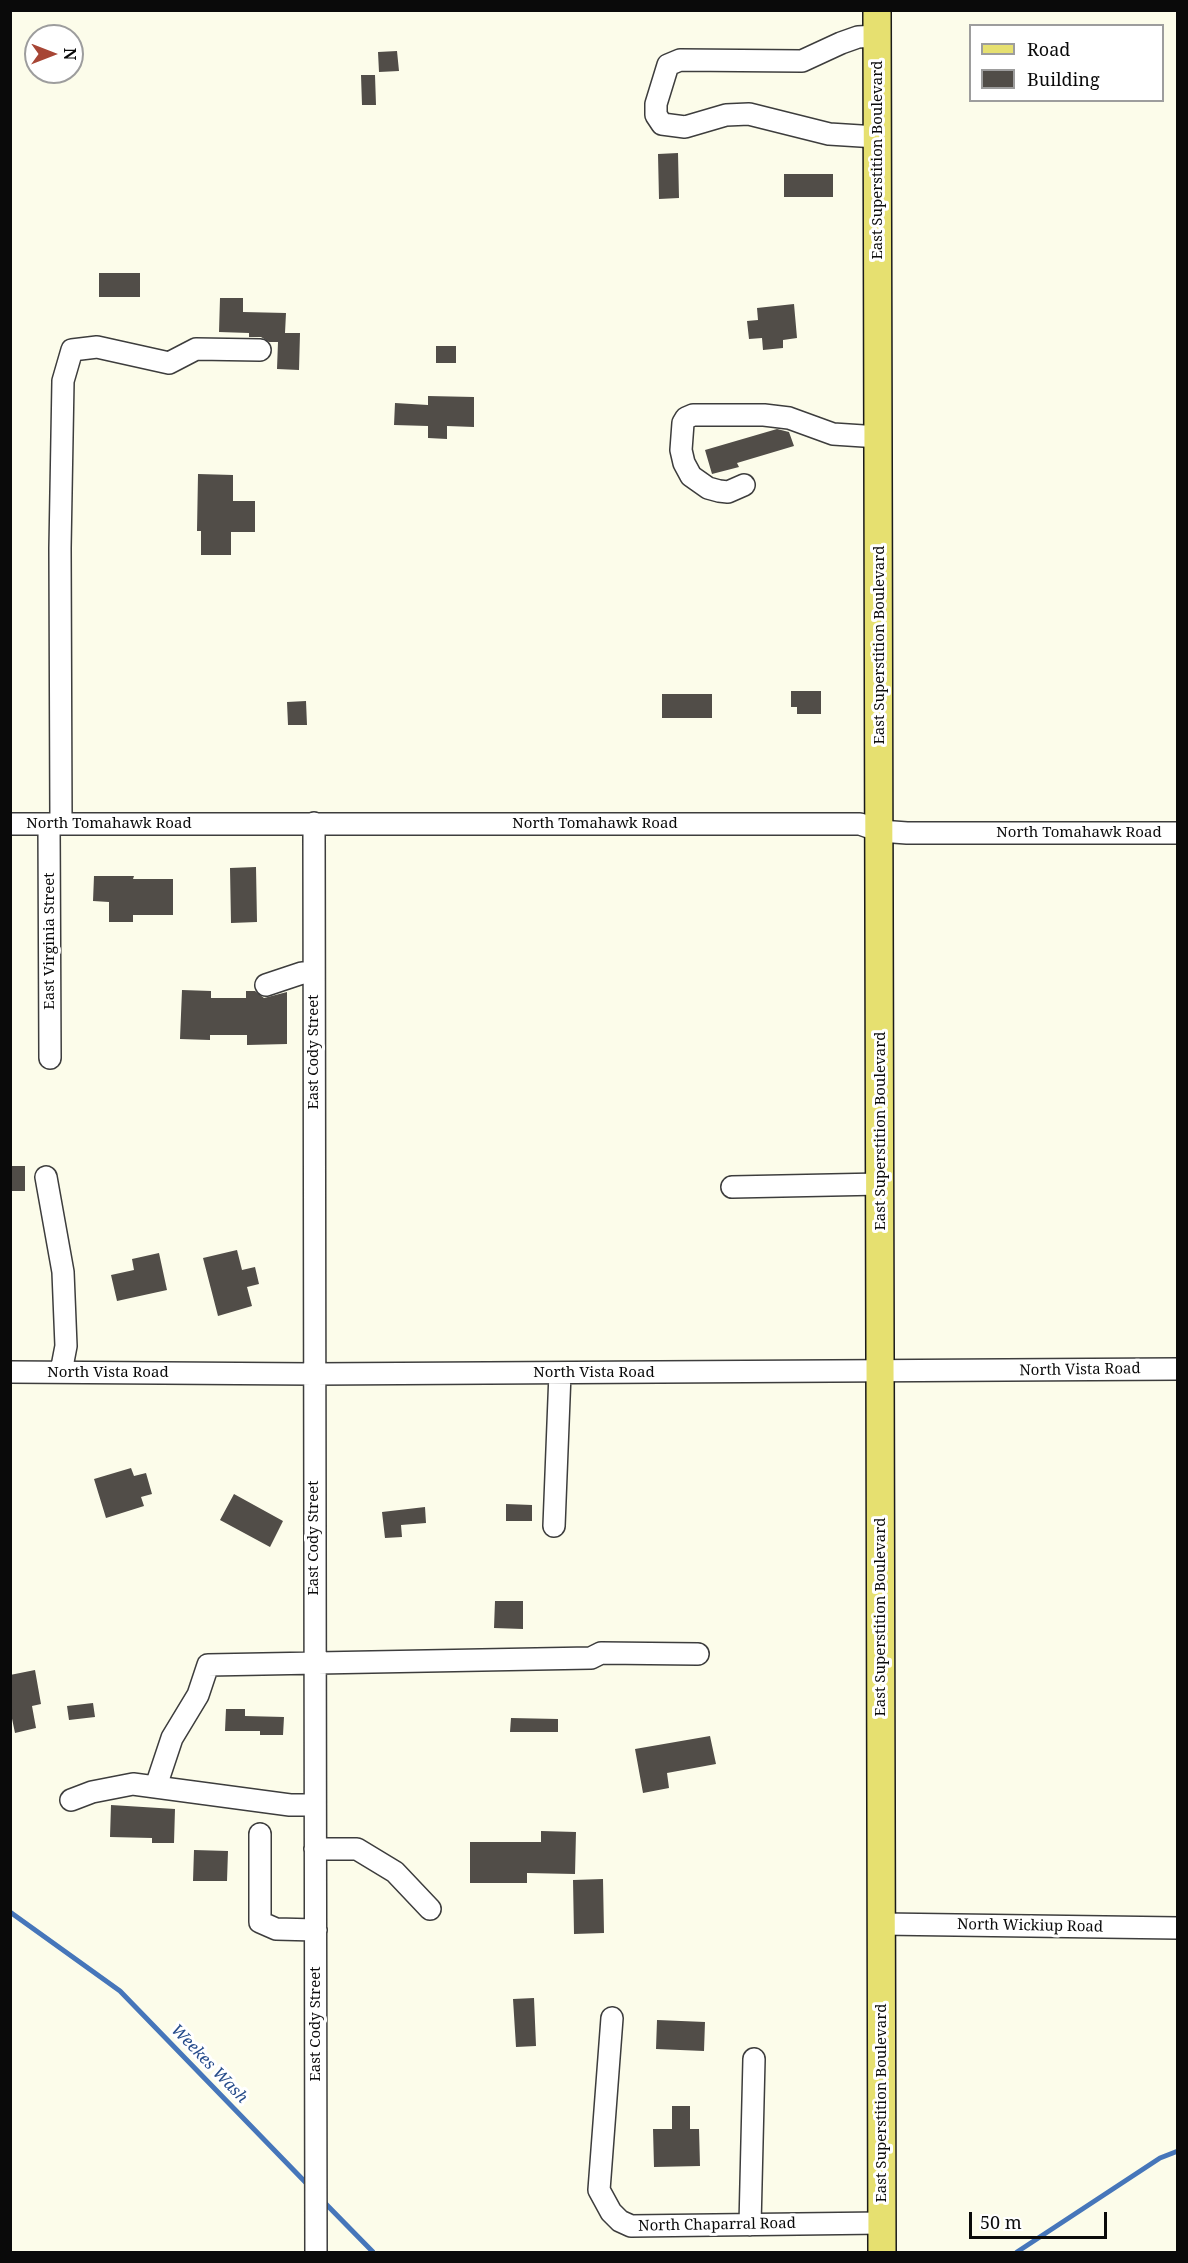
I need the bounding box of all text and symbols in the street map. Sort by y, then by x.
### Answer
north arrow [24,24,84,84]
legend [969,24,1164,102]
text: Road [1027,37,1070,61]
text: N [59,48,81,60]
street label: East Superstition Boulevard [869,61,887,259]
text: Building [1027,67,1100,91]
street label: East Superstition Boulevard [871,546,889,744]
street label: North Tomahawk Road [26,815,192,833]
street label: North Tomahawk Road [512,815,678,833]
street label: North Tomahawk Road [996,824,1162,842]
street label: East Virginia Street [41,872,59,1010]
street label: East Cody Street [305,994,323,1110]
street label: East Superstition Boulevard [872,1032,890,1230]
street label: North Vista Road [1019,1360,1141,1380]
street label: North Vista Road [47,1364,169,1382]
street label: North Vista Road [533,1364,655,1382]
street label: East Cody Street [305,1480,323,1596]
street label: East Superstition Boulevard [872,1518,890,1716]
street label: North Wickiup Road [957,1916,1103,1936]
street label: East Cody Street [307,1966,325,2082]
street label: East Superstition Boulevard [873,2004,891,2202]
water label: Weekes Wash [167,2021,251,2107]
scale bar [972,2200,1110,2238]
text: 50 m [980,2210,1022,2234]
street label: North Chaparral Road [638,2215,796,2235]

